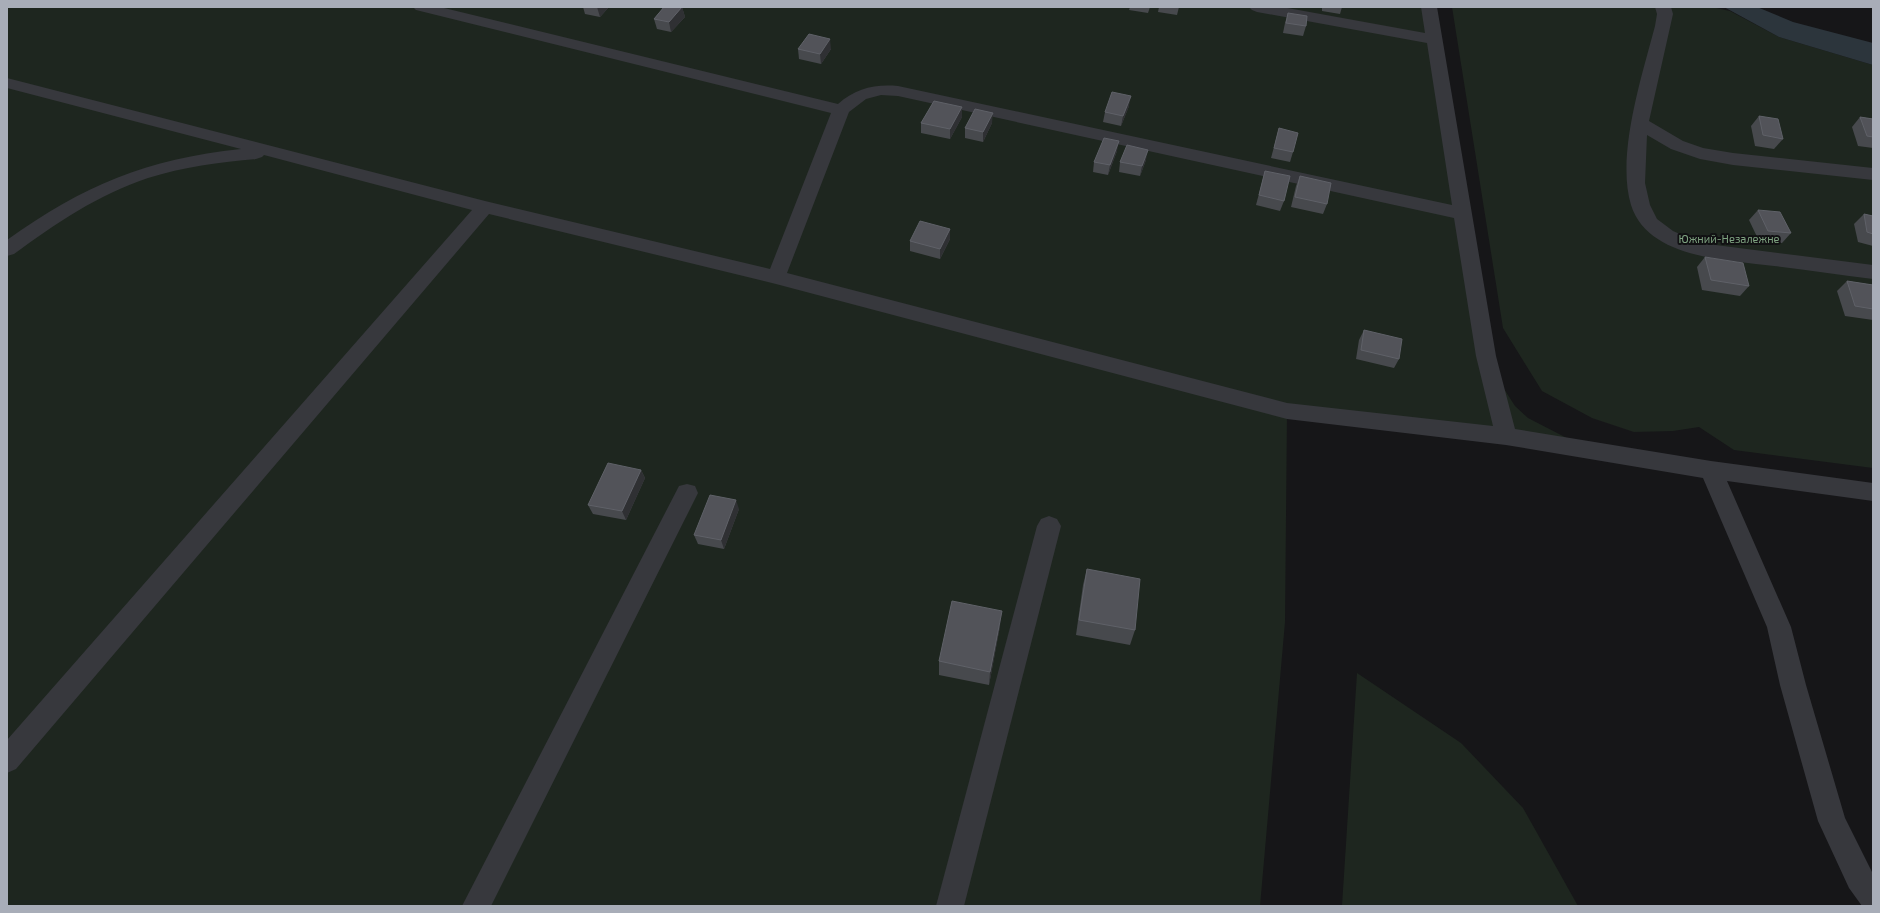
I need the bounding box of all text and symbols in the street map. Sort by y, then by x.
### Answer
park label: Южний-Незалежне [1678,232,1780,245]

